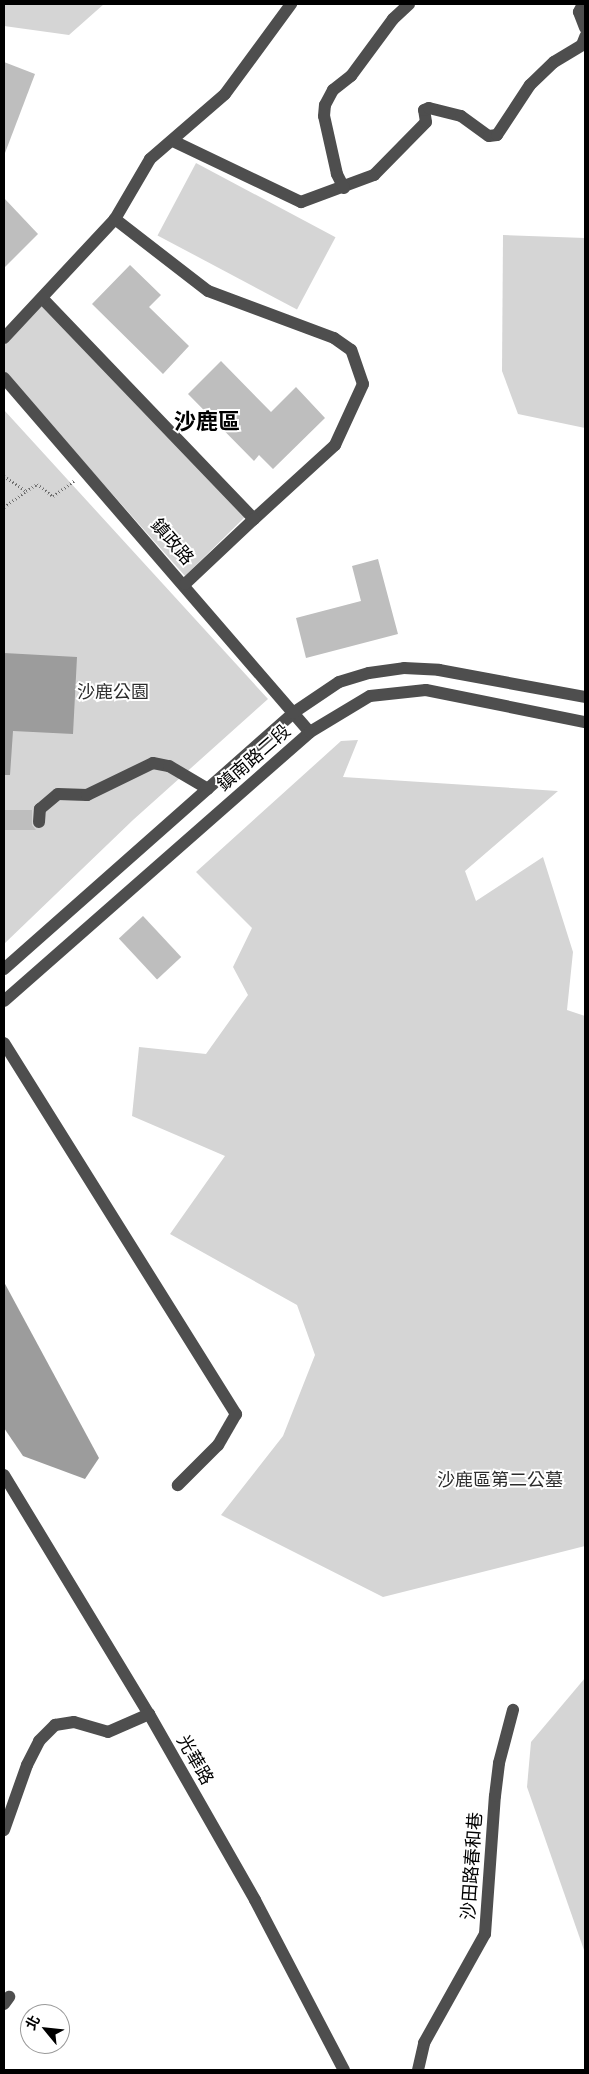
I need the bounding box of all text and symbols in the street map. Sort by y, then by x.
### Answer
district label: 沙鹿區 [174,409,240,435]
street label: 鎮政路 [146,515,198,569]
park label: 沙鹿公園 [77,681,149,703]
street label: 鎮南路二段 [213,720,295,796]
park label: 沙鹿區第二公墓 [437,1469,563,1491]
street label: 光華路 [172,1731,218,1789]
street label: 沙田路春和巷 [457,1811,487,1921]
north arrow [20,2004,70,2054]
text: 北 [20,2011,45,2033]

